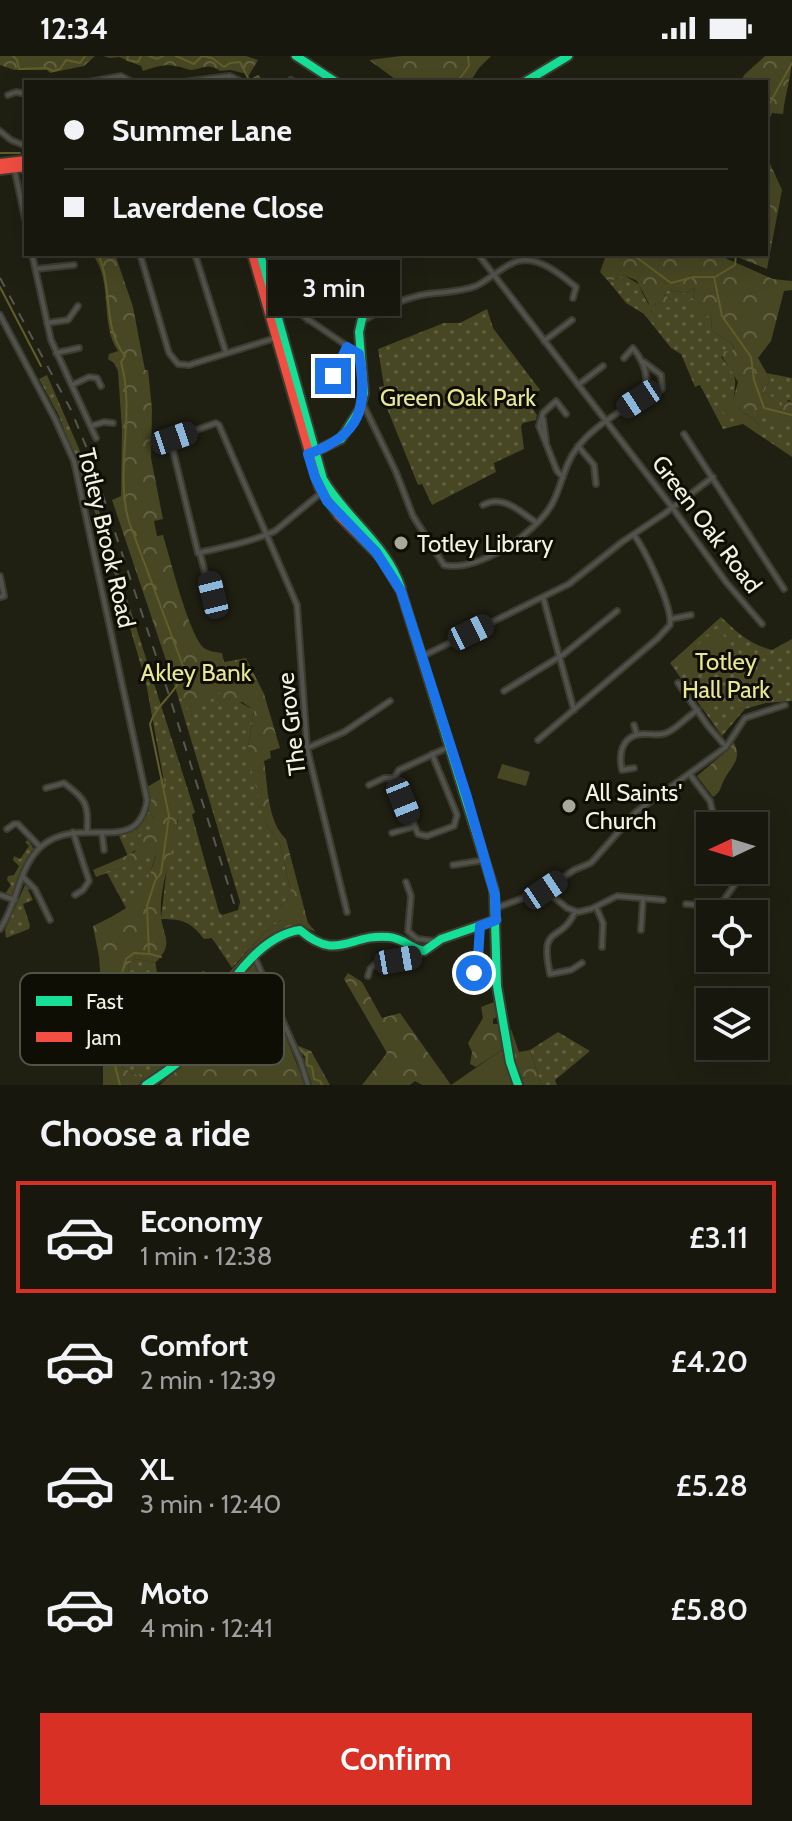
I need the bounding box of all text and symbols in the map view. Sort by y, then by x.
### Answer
text: 12:34 [40,10,108,47]
text: Summer Lane [112,112,292,149]
text: Laverdene Close [112,189,324,226]
callout: 3 min [267,260,399,316]
text: 3 min [303,272,365,304]
route end [315,358,351,394]
car [612,376,666,422]
park label: Green Oak Park [380,383,536,412]
car [147,419,201,457]
street label: Totley Brook Road [72,445,142,631]
street label: Green Oak Road [646,450,768,598]
place label: Totley Library [417,529,553,558]
marker: Totley Library [392,534,410,552]
car [196,569,230,621]
car [444,611,498,653]
park label: Totley Hall Park [682,647,770,704]
park label: Akley Bank [141,658,252,687]
street label: The Grove [270,671,312,777]
car [383,774,423,828]
place label: All Saints' Church [585,778,682,835]
marker: All Saints' Church [560,797,578,815]
north arrow [696,812,768,884]
map controls [696,812,768,1060]
car [518,867,572,913]
button: locate [696,900,768,972]
car [372,944,424,976]
route start [456,955,492,991]
legend [20,973,284,1065]
text: Fast [86,988,124,1015]
button: layers [696,988,768,1060]
text: Jam [85,1024,121,1051]
text: Choose a ride [40,1111,250,1155]
icon: car [44,1201,116,1273]
text: Economy [140,1203,263,1240]
text: £3.11 [689,1219,748,1256]
text: 1 min · 12:38 [140,1240,272,1272]
icon: car [44,1325,116,1397]
text: Comfort [140,1327,248,1364]
text: £4.20 [671,1343,748,1380]
text: 2 min · 12:39 [140,1364,277,1396]
icon: car [44,1449,116,1521]
text: XL [140,1451,174,1488]
text: £5.28 [676,1467,748,1504]
text: 3 min · 12:40 [140,1488,281,1520]
icon: car [44,1573,116,1645]
text: Moto [140,1575,209,1612]
text: £5.80 [671,1591,748,1628]
text: 4 min · 12:41 [140,1612,273,1644]
button: Confirm [40,1713,752,1805]

